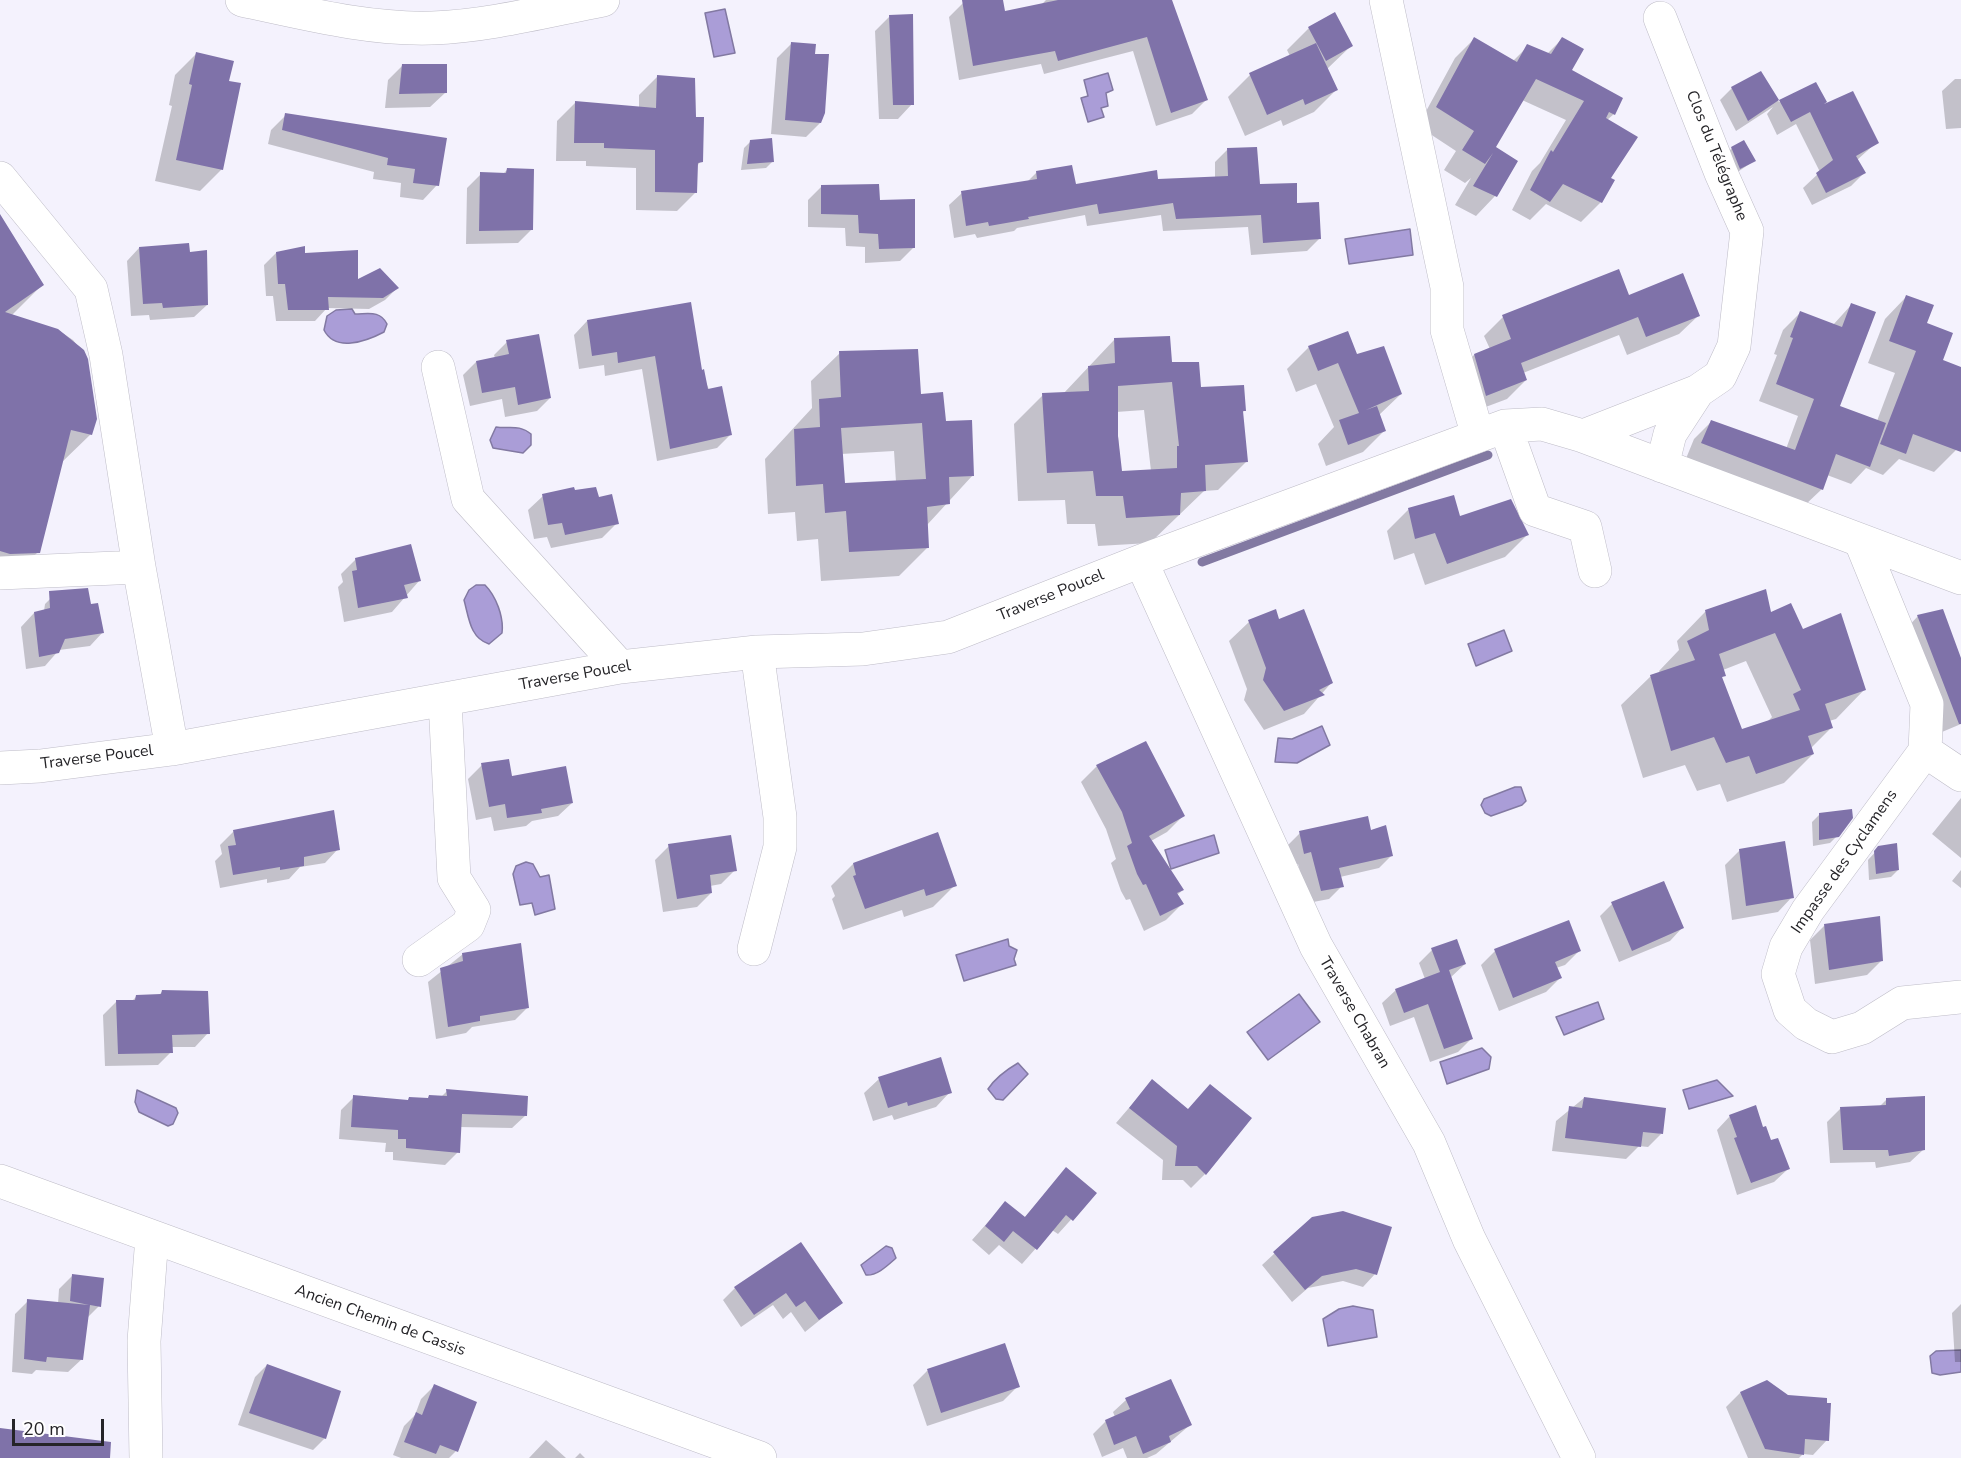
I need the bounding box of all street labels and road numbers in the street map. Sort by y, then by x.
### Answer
street label: Clos du Télégraphe [1681,88,1751,224]
street label: Traverse Poucel [995,566,1107,626]
street label: Traverse Poucel [518,657,632,695]
street label: Traverse Poucel [40,742,154,774]
street label: Impasse des Cyclamens [1788,786,1902,938]
street label: Traverse Chabran [1314,954,1394,1072]
street label: Ancien Chemin de Cassis [292,1281,468,1361]

